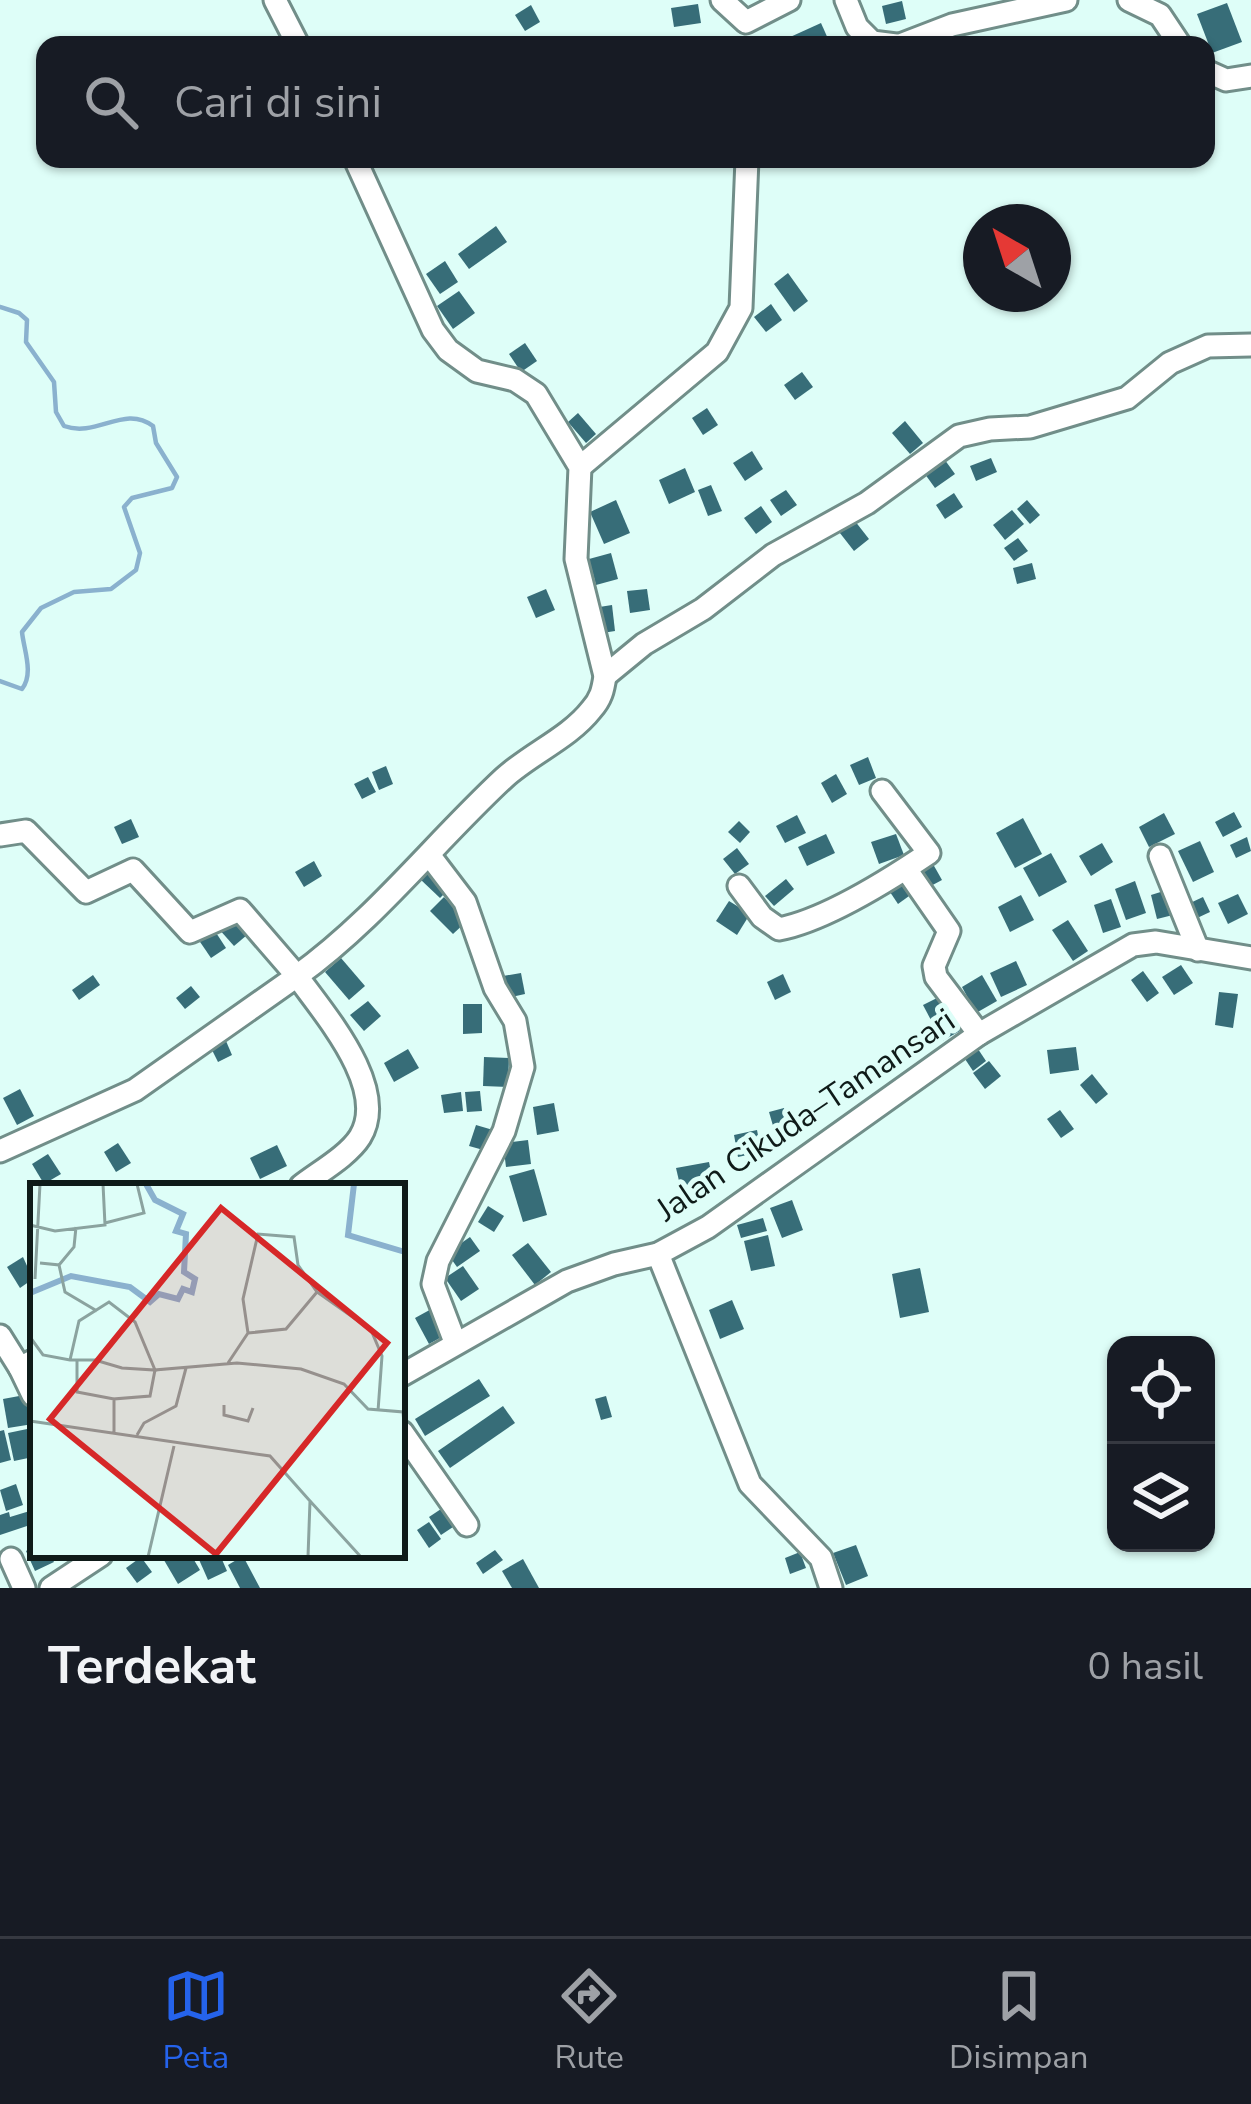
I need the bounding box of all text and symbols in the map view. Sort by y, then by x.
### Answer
search box [36,36,1215,168]
icon: search [78,69,144,135]
text: Cari di sini [174,72,382,133]
north arrow [963,204,1071,312]
street label: Jalan Cikuda–Tamansari [647,998,964,1233]
inset map [30,1183,405,1558]
map controls [1107,1336,1215,1552]
button: locate [1107,1336,1215,1444]
button: layers [1107,1444,1215,1552]
text: Terdekat [48,1631,256,1701]
text: 0 hasil [1087,1640,1203,1693]
tab: Peta [163,1963,229,2080]
tab: Rute [554,1963,624,2080]
tab: Disimpan [949,1963,1088,2080]

